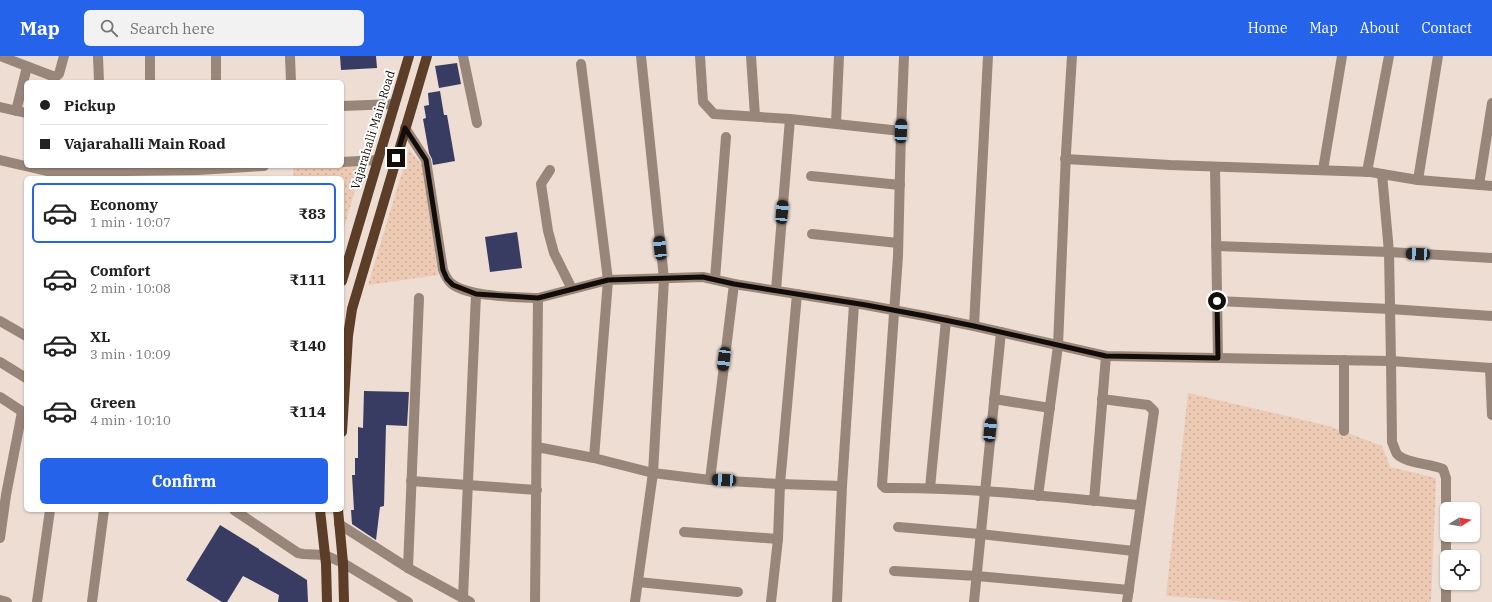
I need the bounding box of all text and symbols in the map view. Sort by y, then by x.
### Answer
search box [84,10,364,46]
text: Map [20,16,60,40]
icon: search [98,17,120,39]
text: Search here [130,19,214,38]
text: Home [1248,19,1287,37]
text: Map [1309,19,1338,37]
text: About [1360,19,1399,37]
text: Contact [1421,19,1472,37]
street label: Vajarahalli Main Road [347,69,398,191]
text: Pickup [64,96,116,115]
car [895,119,907,143]
text: Vajarahalli Main Road [64,134,226,153]
route end [387,149,405,167]
icon: car [42,195,78,231]
text: Economy [90,195,158,214]
car [775,200,789,224]
text: ₹83 [298,204,326,223]
text: 1 min · 10:07 [90,214,171,231]
car [653,235,667,261]
car [1406,247,1430,261]
icon: car [42,261,78,297]
text: Comfort [90,261,150,280]
text: ₹111 [289,270,326,289]
text: 2 min · 10:08 [90,280,171,297]
route start [1208,292,1226,310]
icon: car [42,327,78,363]
text: XL [90,327,110,346]
text: ₹140 [289,336,326,355]
text: 3 min · 10:09 [90,346,171,363]
car [717,346,731,372]
icon: car [42,393,78,429]
text: Green [90,393,136,412]
text: ₹114 [289,402,326,421]
text: 4 min · 10:10 [90,412,171,429]
car [983,417,997,443]
button: Confirm [40,458,328,504]
car [712,473,736,487]
north arrow [1440,502,1480,542]
map controls [1440,502,1480,590]
button: locate [1440,550,1480,590]

